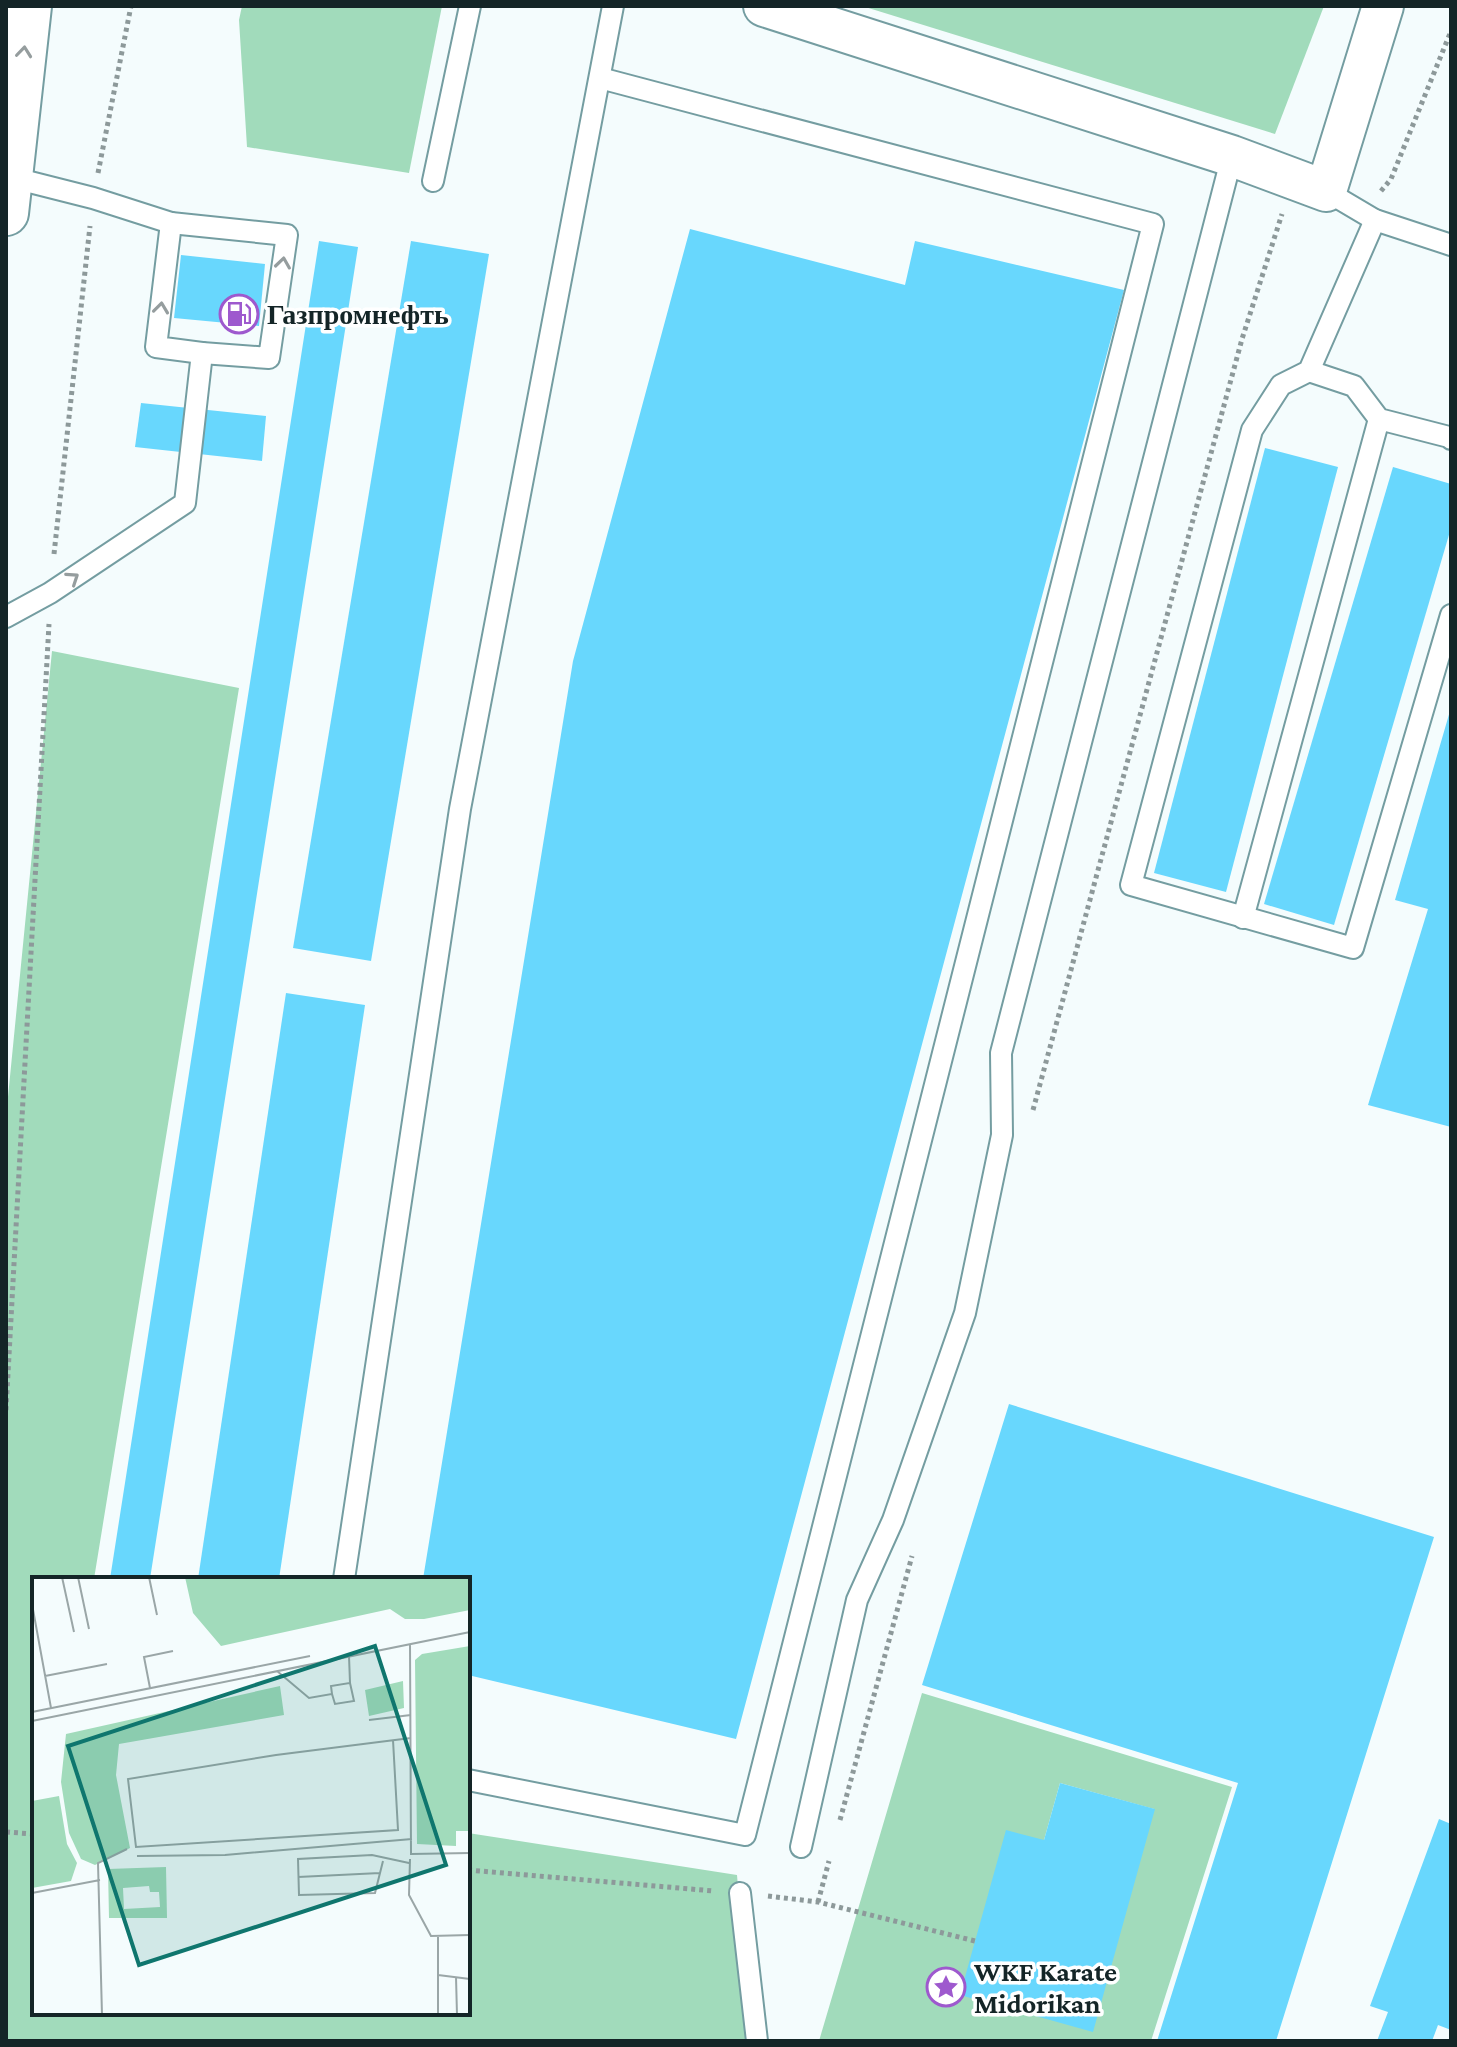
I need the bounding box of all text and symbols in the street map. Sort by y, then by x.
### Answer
one-way arrow [15,45,32,59]
one-way arrow [274,257,291,270]
fuel station icon: Газпромнефть [218,293,260,335]
place label: Газпромнефть [267,299,449,330]
one-way arrow [152,301,169,315]
one-way arrow [65,573,79,588]
inset map [32,1577,470,2015]
place label: WKF Karate Midorikan [973,1956,1117,2019]
place icon: WKF Karate Midorikan [925,1966,967,2008]

